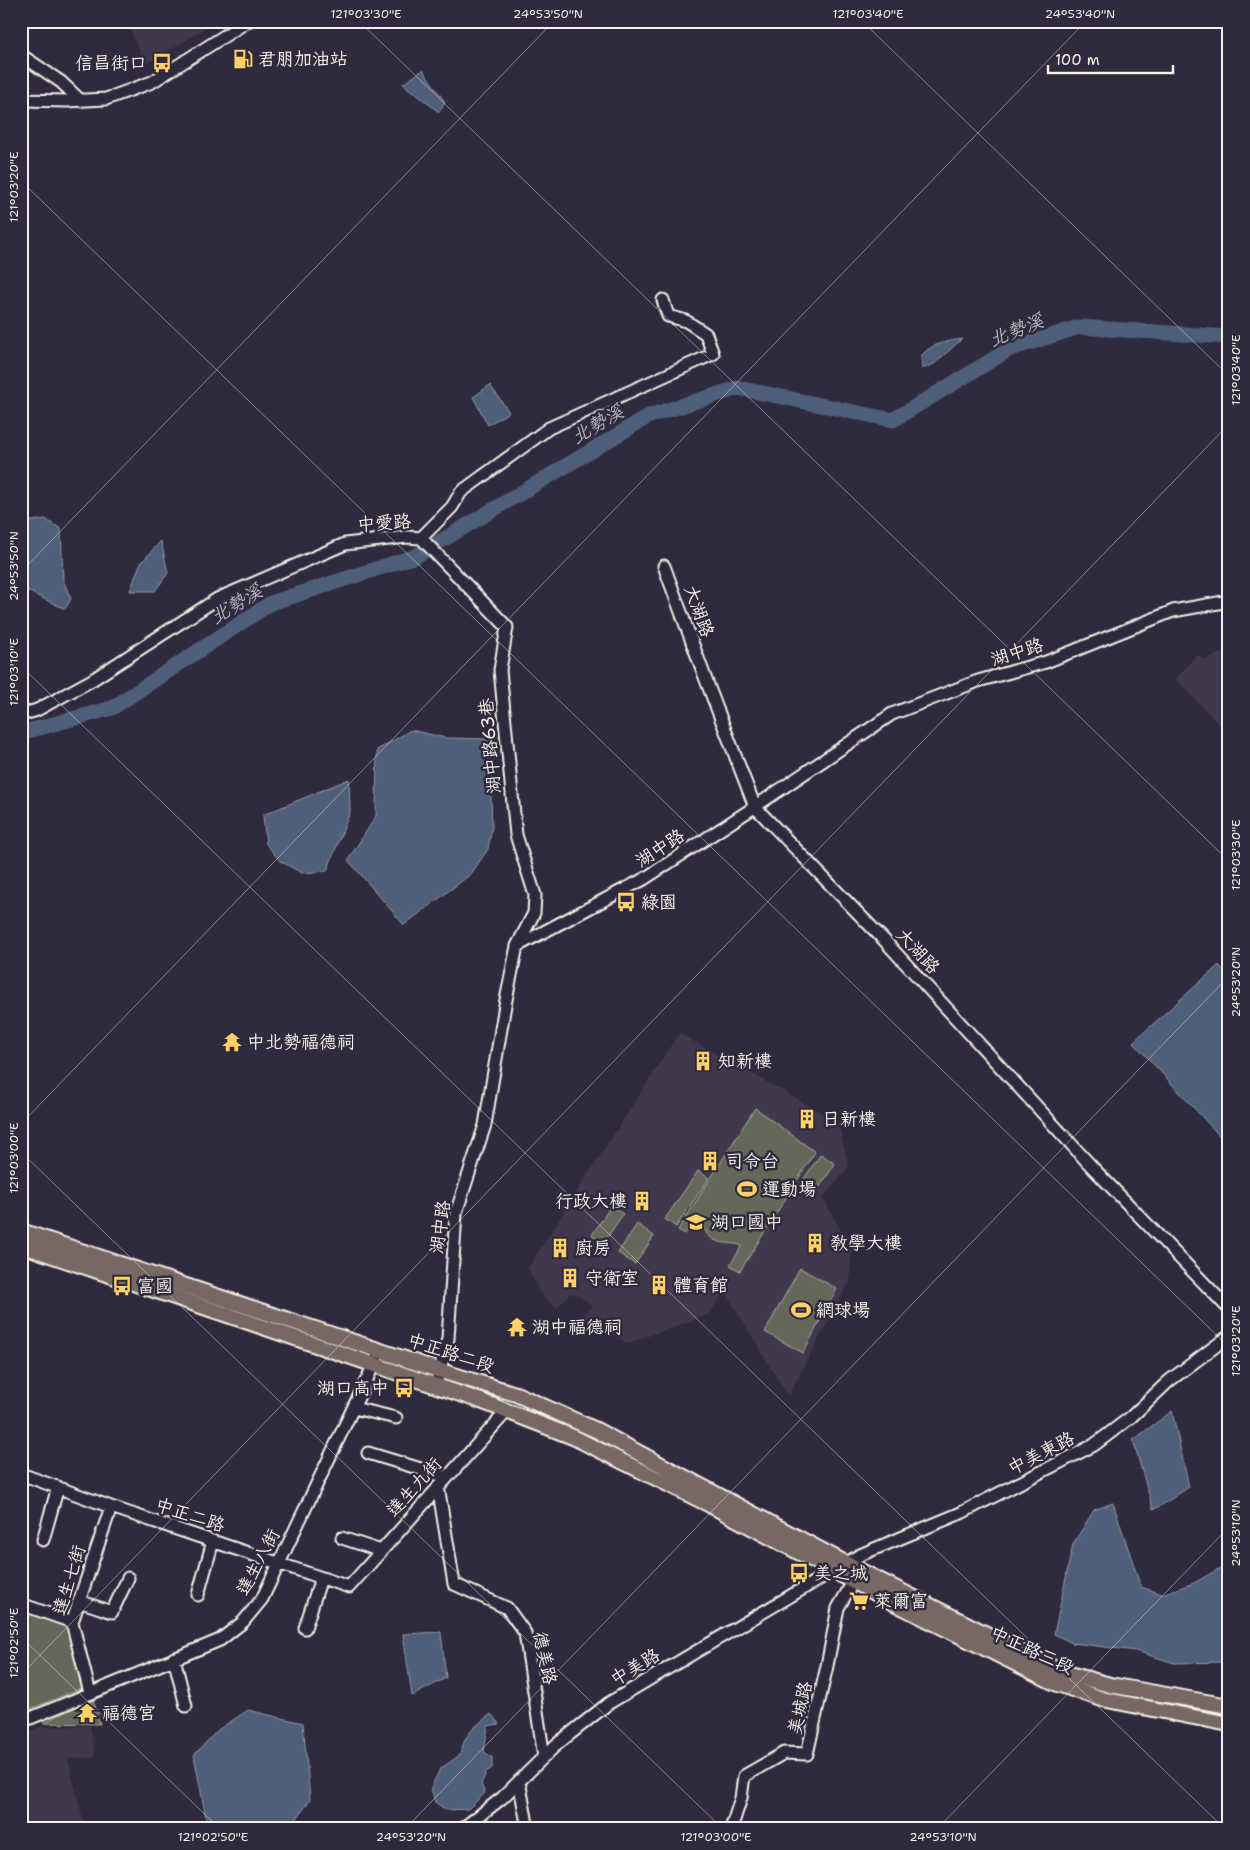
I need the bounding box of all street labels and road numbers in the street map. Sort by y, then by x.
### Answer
street label: 中愛路 [356,509,412,537]
street label: 大湖路 [678,582,720,640]
street label: 湖中路 [988,633,1046,671]
street label: 湖中路63巷 [474,697,506,795]
street label: 湖中路 [631,823,689,873]
street label: 大湖路 [891,923,945,979]
street label: 湖中路 [424,1199,456,1255]
street label: 中正路二段 [404,1328,498,1378]
street label: 中美東路 [1003,1426,1079,1480]
street label: 達生九街 [381,1452,447,1522]
street label: 中正二路 [152,1492,228,1538]
street label: 達生八街 [231,1525,285,1599]
street label: 達生七街 [47,1542,91,1618]
street label: 中正路三段 [986,1620,1078,1680]
street label: 德美路 [528,1629,562,1687]
street label: 中美路 [606,1643,664,1691]
street label: 美城路 [782,1679,818,1737]

